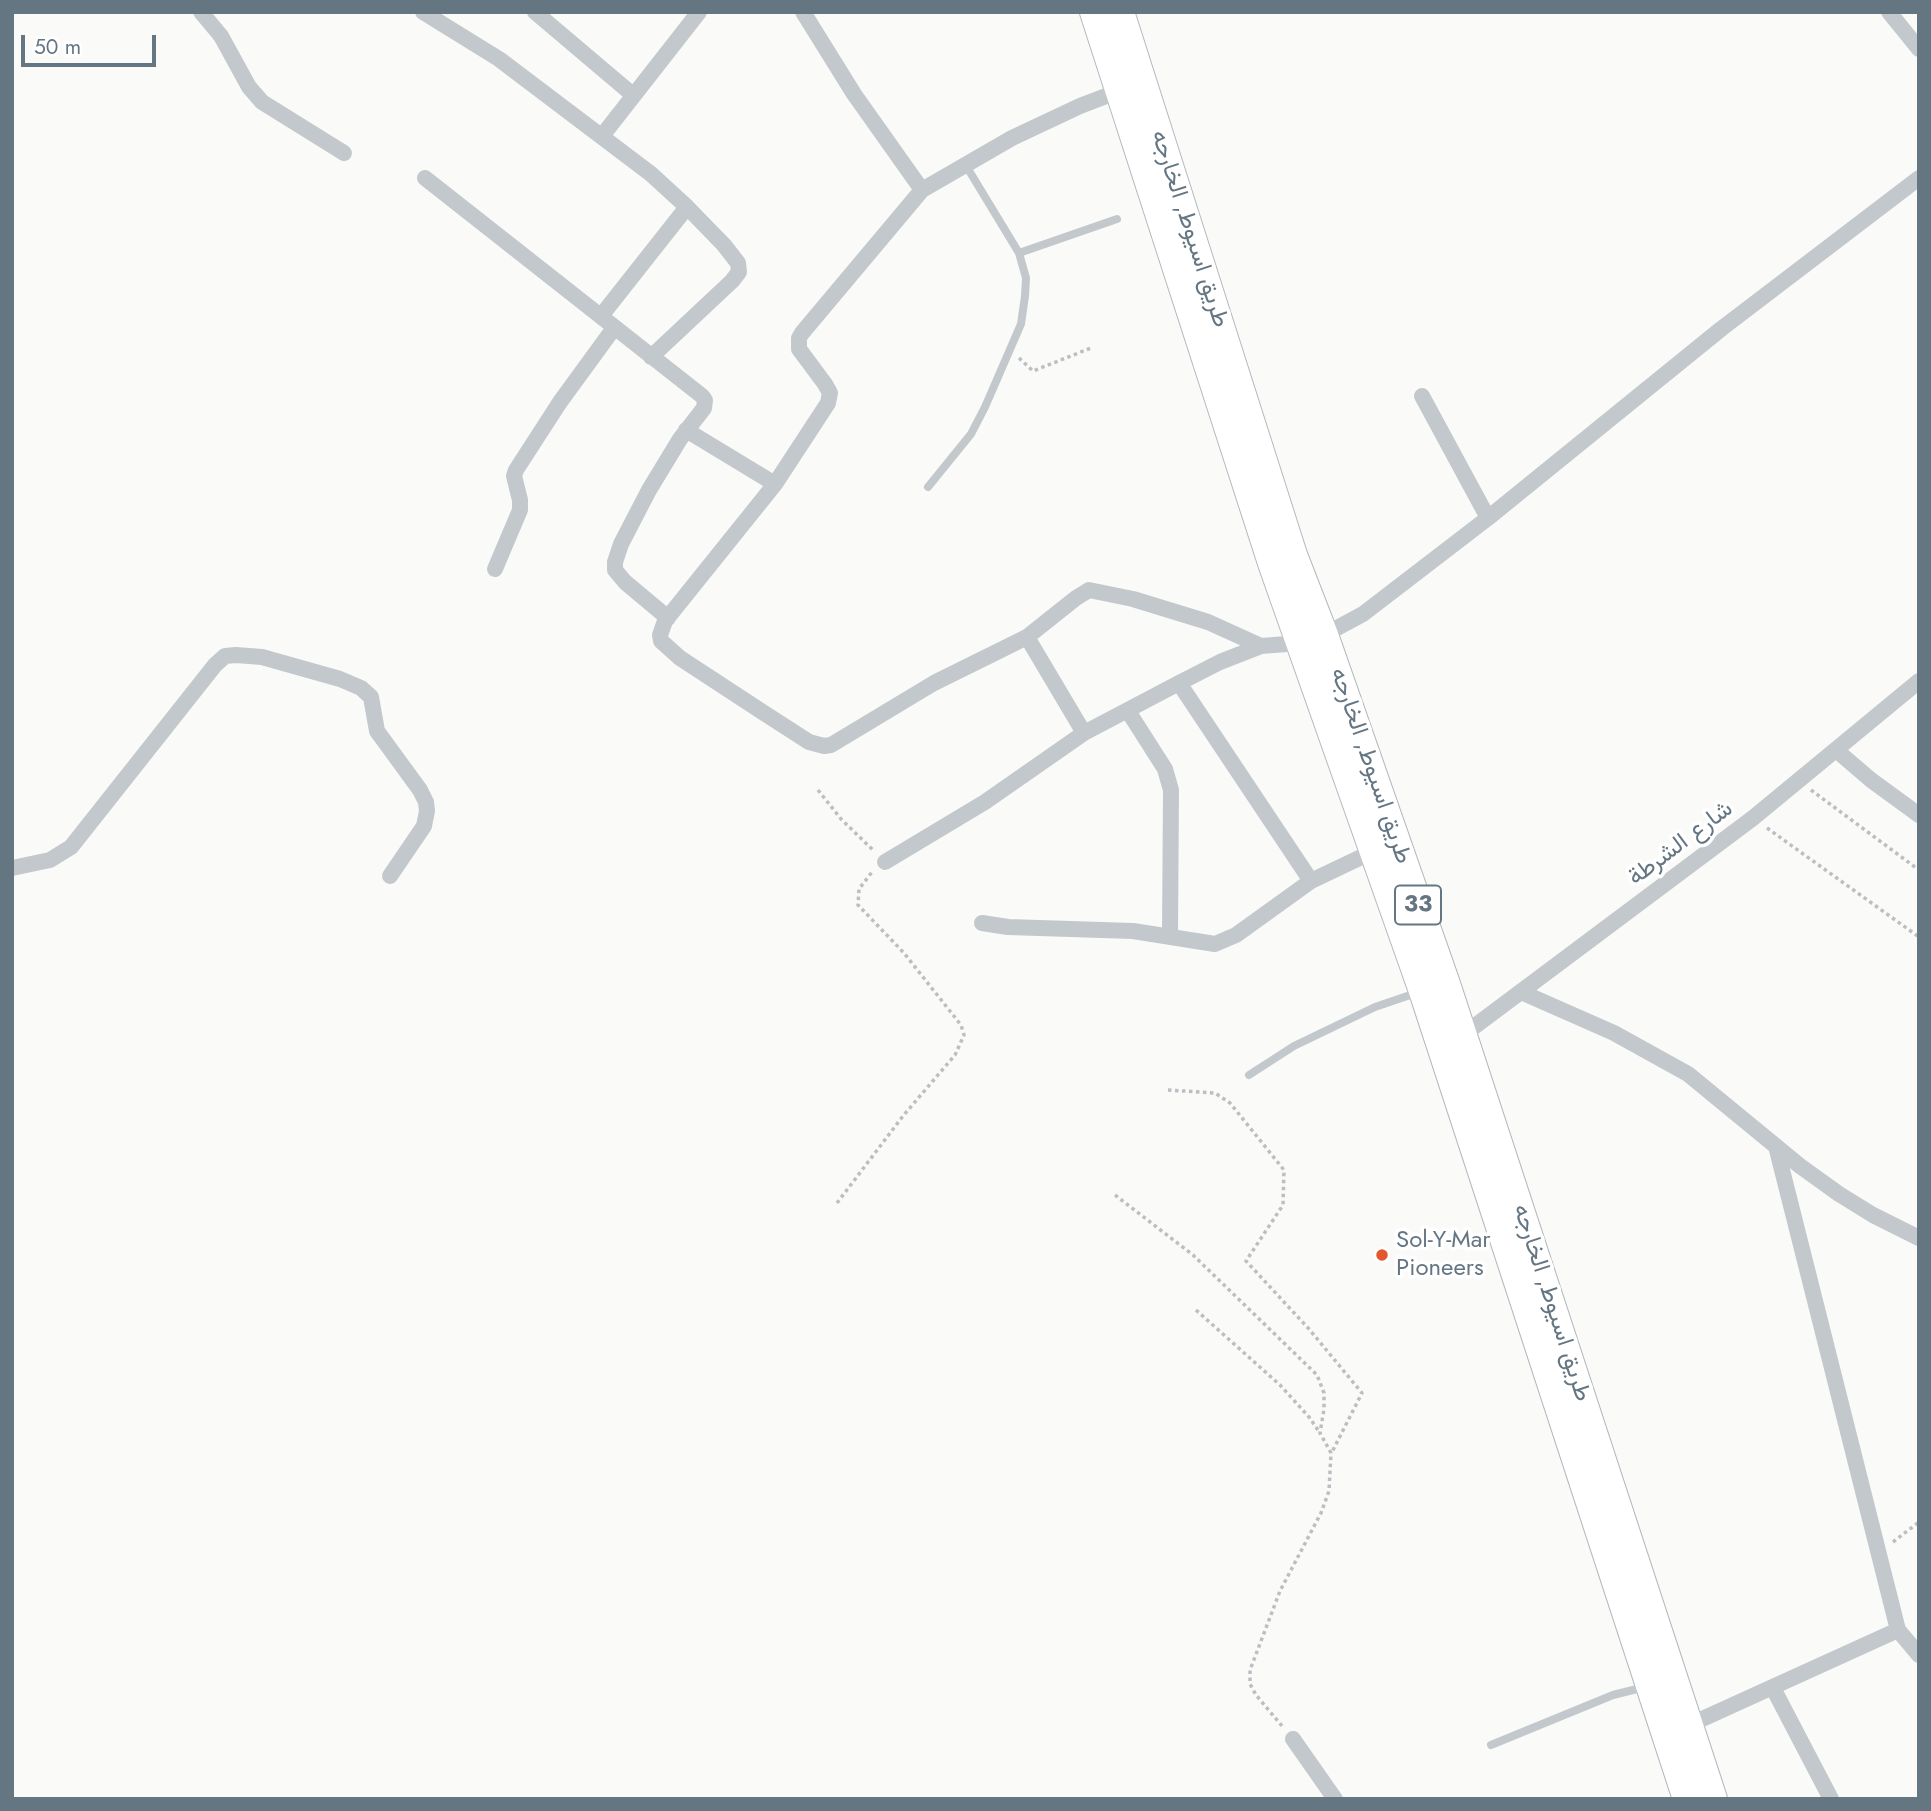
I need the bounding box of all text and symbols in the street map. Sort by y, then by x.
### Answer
scale bar [24,21,159,65]
text: 50 m [34,32,81,62]
street label: طريق اسيوط, الخارجه [1144,127,1234,331]
street label: طريق اسيوط, الخارجه [1323,664,1417,868]
street label: شارع الشرطة [1623,795,1739,893]
road number: 33 [1395,885,1441,924]
street label: طريق اسيوط, الخارجه [1506,1201,1596,1405]
place label: Sol-Y-Mar Pioneers [1396,1227,1491,1283]
marker: Sol-Y-Mar Pioneers [1374,1247,1390,1263]

